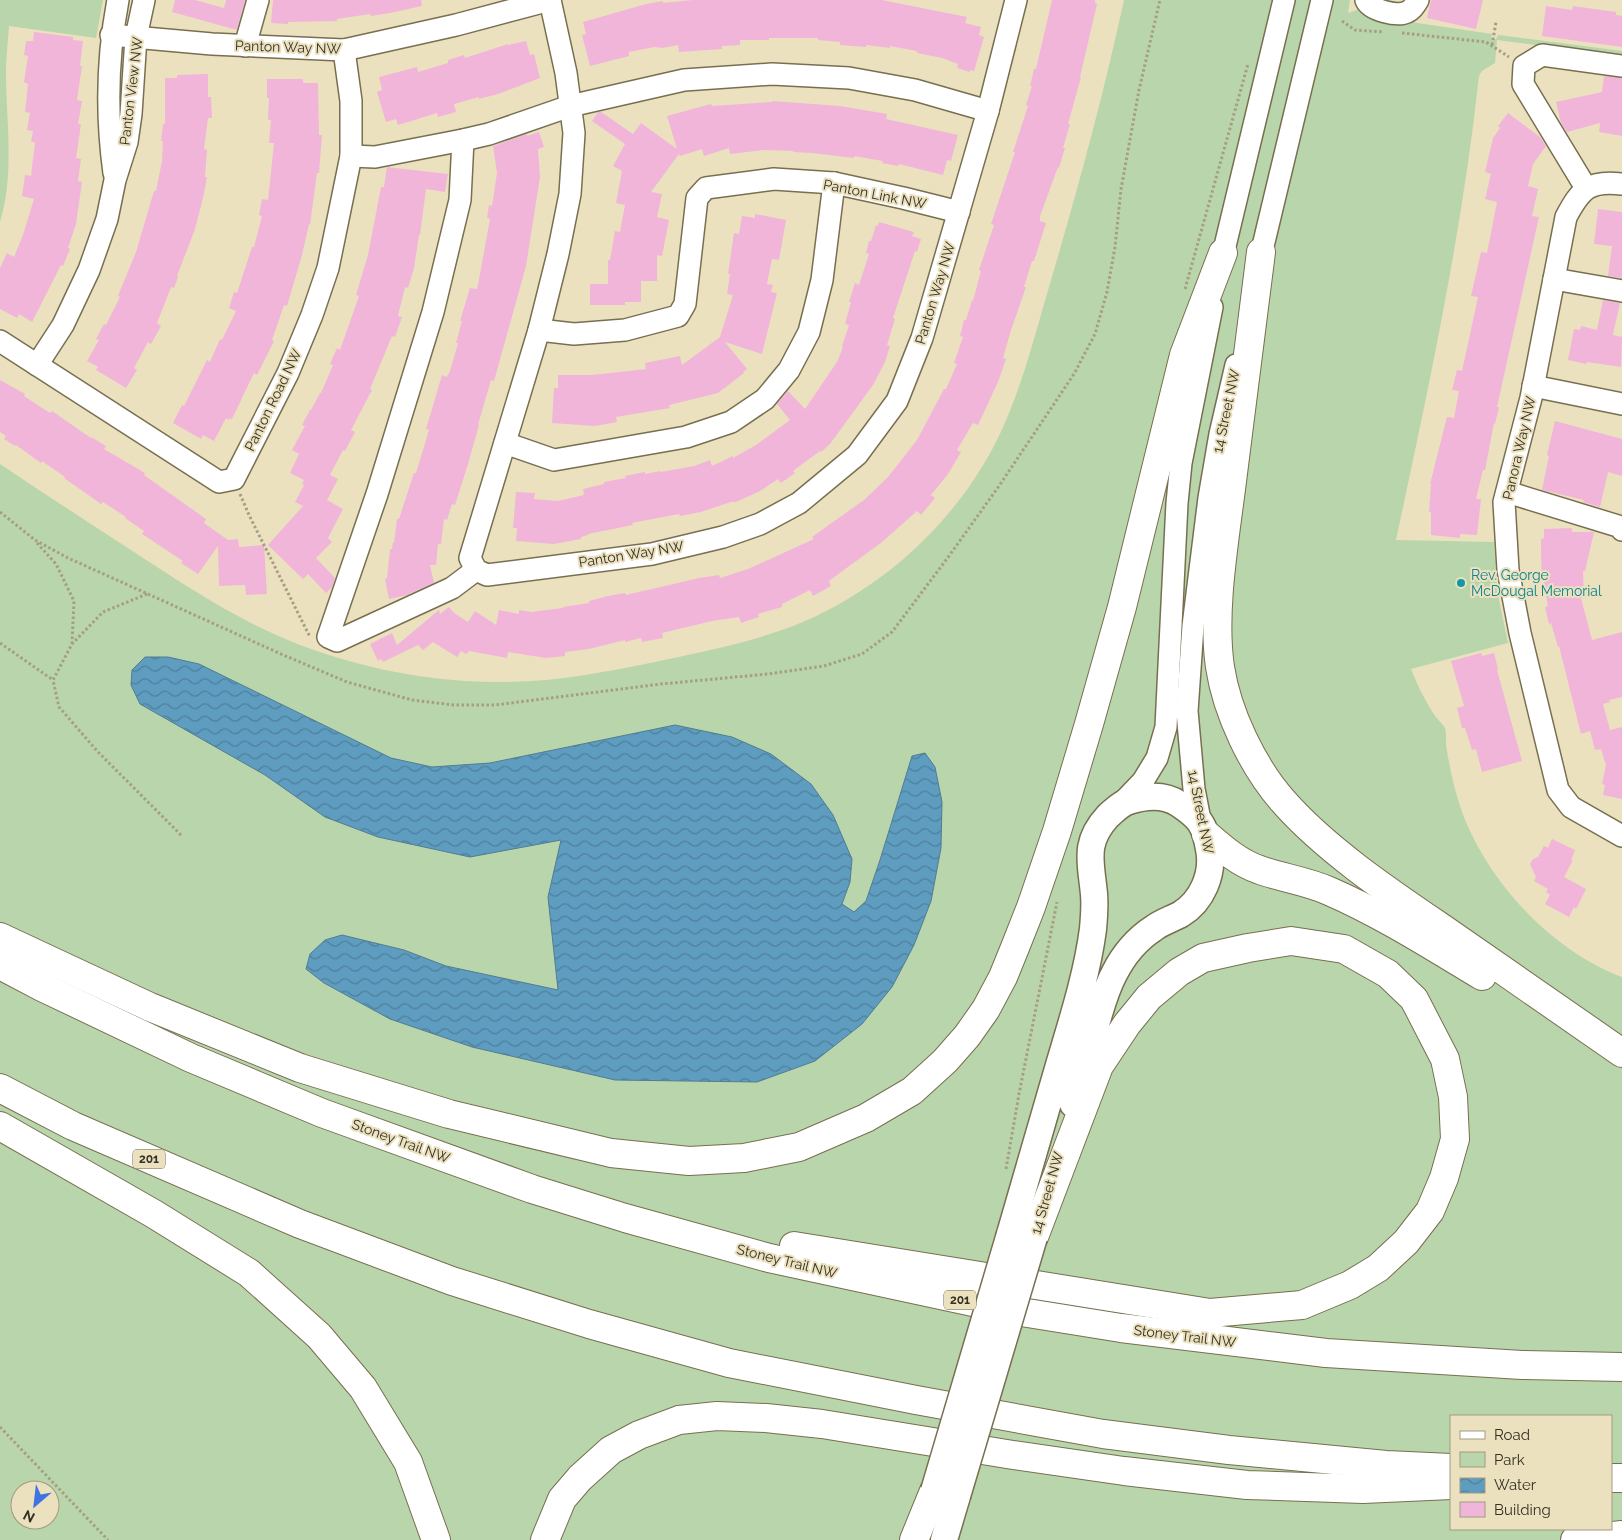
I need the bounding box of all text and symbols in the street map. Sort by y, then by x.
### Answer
street label: Panton View NW [116,36,146,146]
street label: Panton Way NW [235,37,342,57]
street label: Panton Link NW [822,176,928,212]
street label: Panton Way NW [912,240,958,346]
street label: Panton Road NW [241,346,305,454]
street label: 14 Street NW [1209,367,1243,454]
street label: Panora Way NW [1499,394,1539,501]
street label: Panton Way NW [577,538,685,570]
place label: Rev. George McDougal Memorial [1471,567,1602,599]
marker: Rev. George McDougal Memorial [1455,577,1467,589]
street label: 14 Street NW [1185,769,1217,856]
street label: Stoney Trail NW [350,1116,452,1166]
road number: 201 [133,1150,165,1168]
street label: 14 Street NW [1028,1150,1067,1236]
street label: Stoney Trail NW [735,1241,839,1281]
road number: 201 [944,1290,976,1310]
street label: Stoney Trail NW [1133,1322,1237,1350]
legend [1450,1415,1612,1530]
text: Road [1494,1426,1530,1444]
text: Park [1494,1451,1525,1469]
text: Water [1494,1476,1537,1494]
north arrow [10,1480,60,1530]
text: Building [1494,1501,1551,1519]
text: N [20,1507,37,1526]

